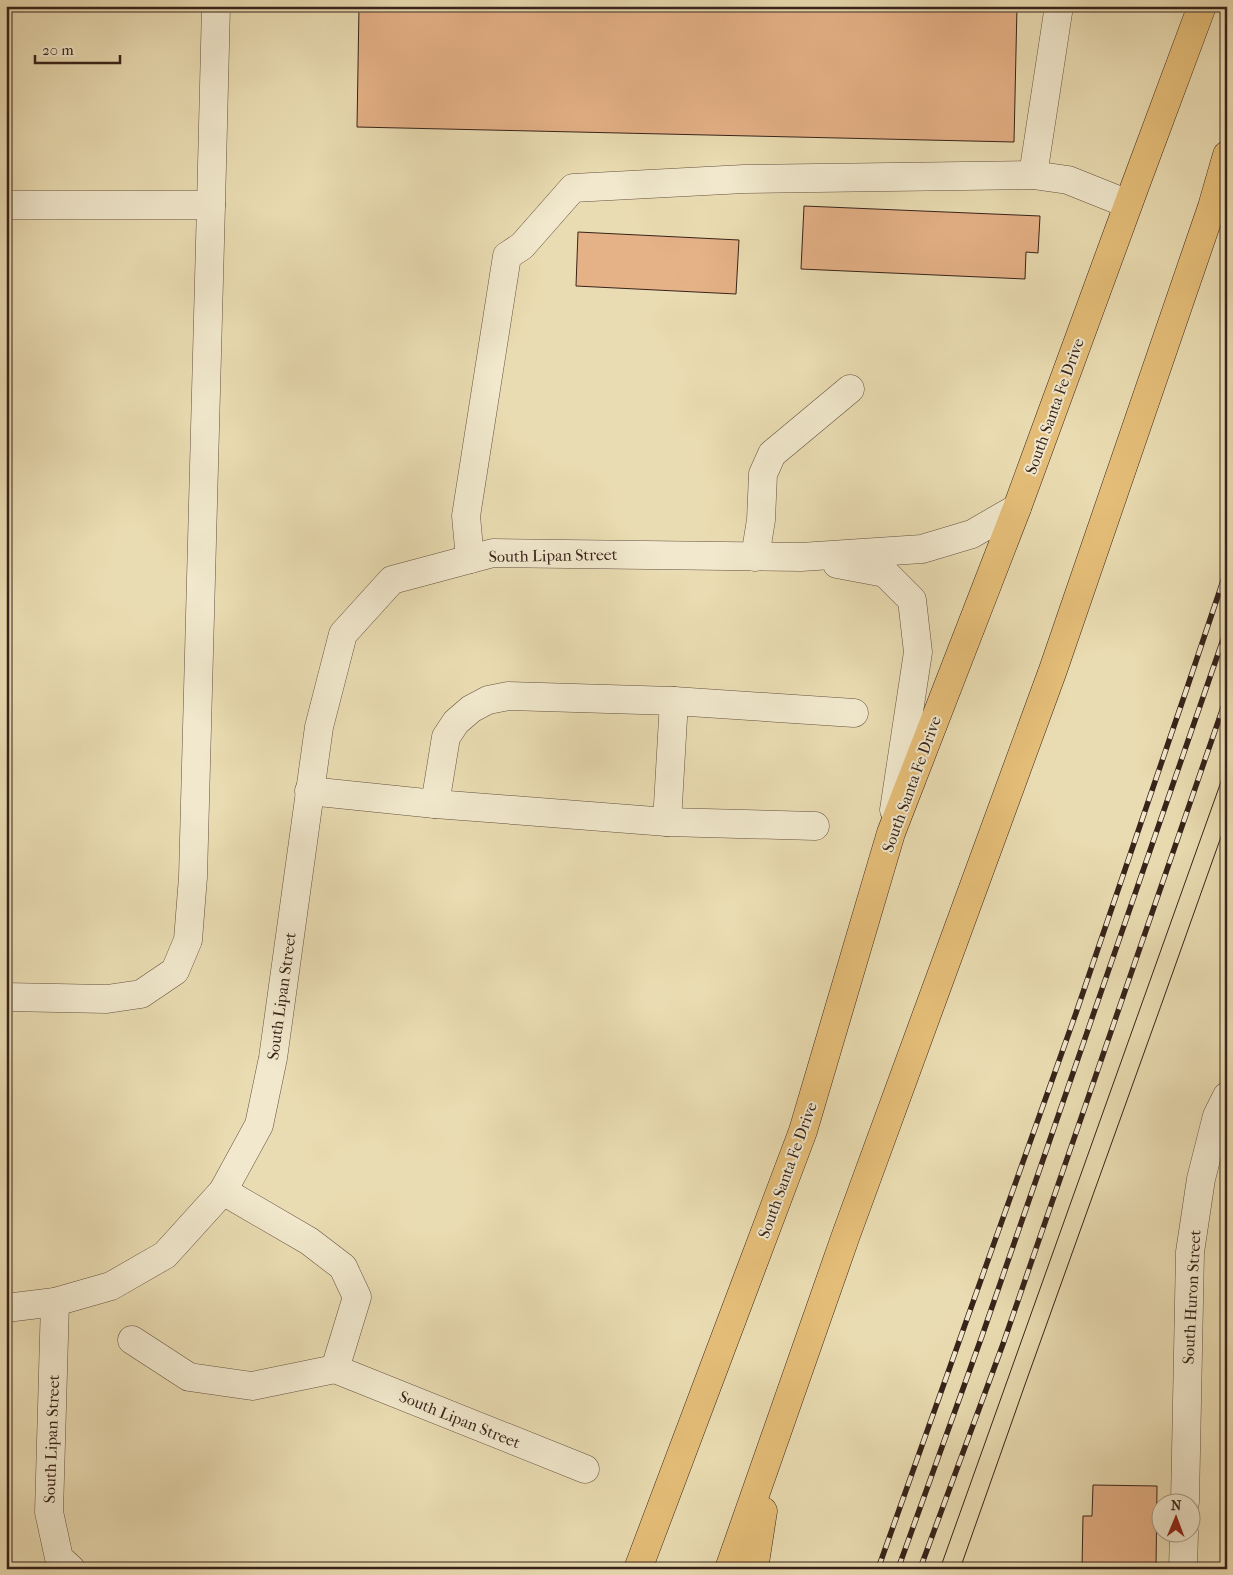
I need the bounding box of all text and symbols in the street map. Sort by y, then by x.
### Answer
scale bar [35,32,120,64]
text: 20 m [42,41,74,59]
street label: South Santa Fe Drive [1021,335,1088,477]
street label: South Lipan Street [488,545,618,566]
street label: South Santa Fe Drive [878,713,945,855]
street label: South Lipan Street [263,931,300,1061]
street label: South Santa Fe Drive [754,1099,821,1241]
street label: South Huron Street [1178,1229,1205,1365]
street label: South Lipan Street [40,1374,63,1504]
street label: South Lipan Street [397,1387,523,1452]
north arrow [1150,1492,1200,1542]
text: N [1171,1497,1182,1514]

